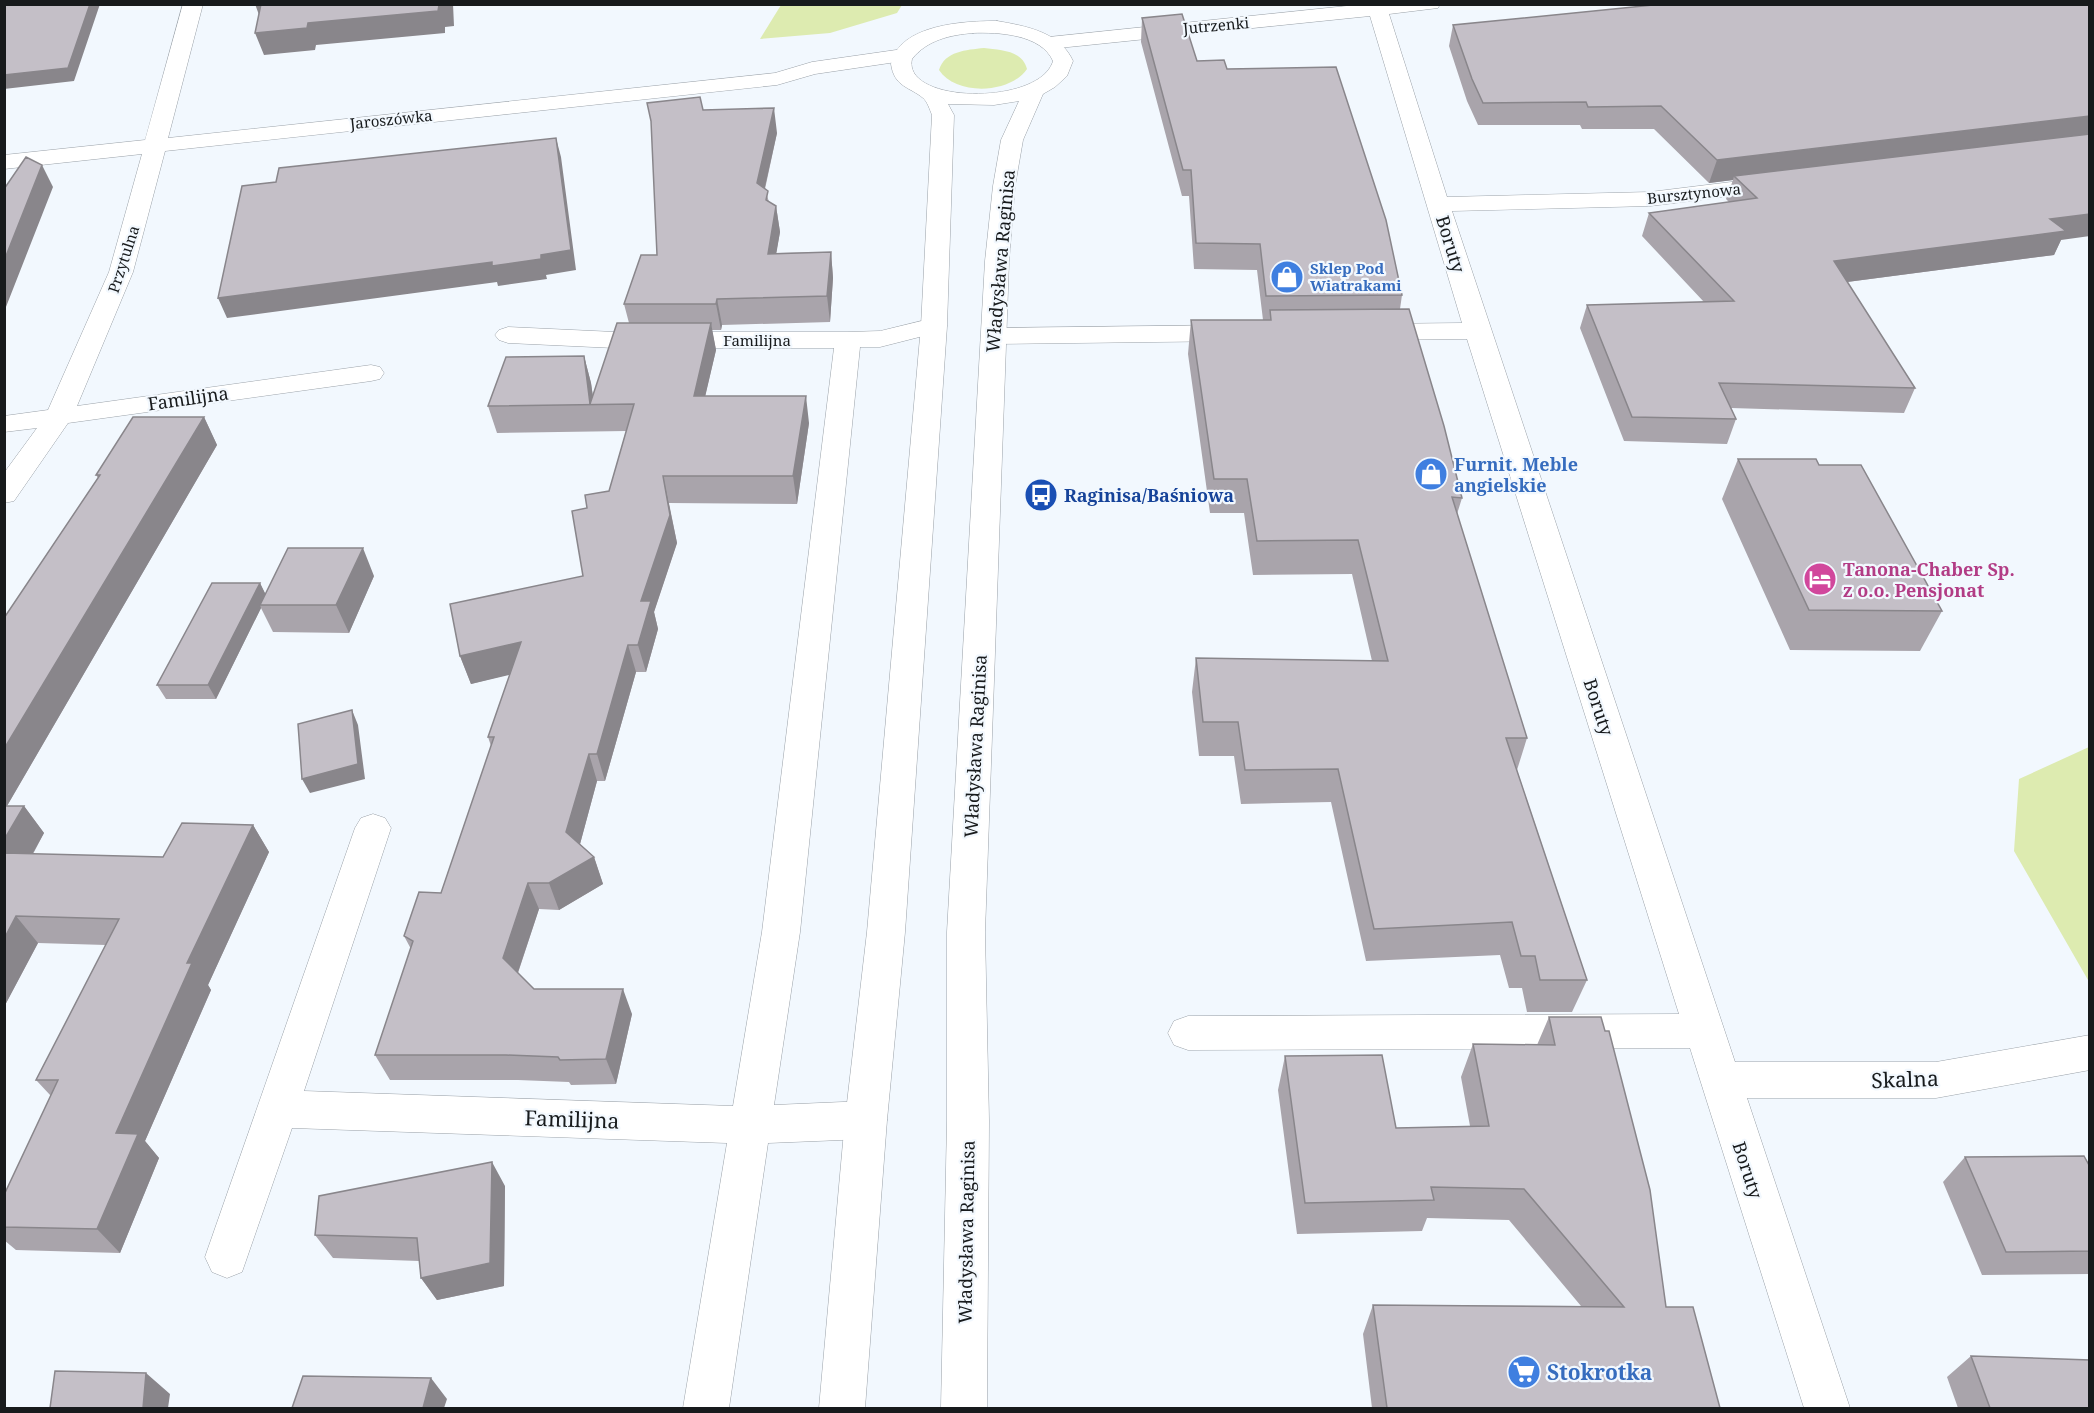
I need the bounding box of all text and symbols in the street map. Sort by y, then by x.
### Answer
street label: Jutrzenki [1181,12,1250,38]
street label: Jaroszówka [348,105,433,133]
street label: Władysława Raginisa [980,169,1020,353]
street label: Bursztynowa [1646,178,1742,208]
street label: Boruty [1431,212,1471,276]
street label: Przytulna [103,223,143,295]
place label: Sklep Pod Wiatrakami [1310,258,1402,295]
shop icon: Sklep Pod Wiatrakami [1269,259,1305,295]
street label: Familijna [723,330,791,350]
street label: Familijna [146,380,230,416]
place label: Furnit. Meble angielskie [1454,452,1578,497]
shop icon: Furnit. Meble angielskie [1413,456,1449,492]
bus stop icon: Raginisa/Baśniowa [1023,477,1059,513]
place label: Raginisa/Baśniowa [1064,483,1234,507]
place label: Tanona-Chaber Sp. z o.o. Pensjonat [1843,557,2015,602]
hotel icon: Tanona-Chaber Sp. z o.o. Pensjonat [1802,561,1838,597]
street label: Władysława Raginisa [958,654,992,838]
street label: Boruty [1579,675,1620,739]
street label: Skalna [1871,1064,1939,1094]
street label: Familijna [524,1103,620,1135]
street label: Boruty [1728,1138,1769,1202]
street label: Władysława Raginisa [952,1140,980,1324]
supermarket icon: Stokrotka [1506,1354,1542,1390]
place label: Stokrotka [1547,1358,1652,1386]

